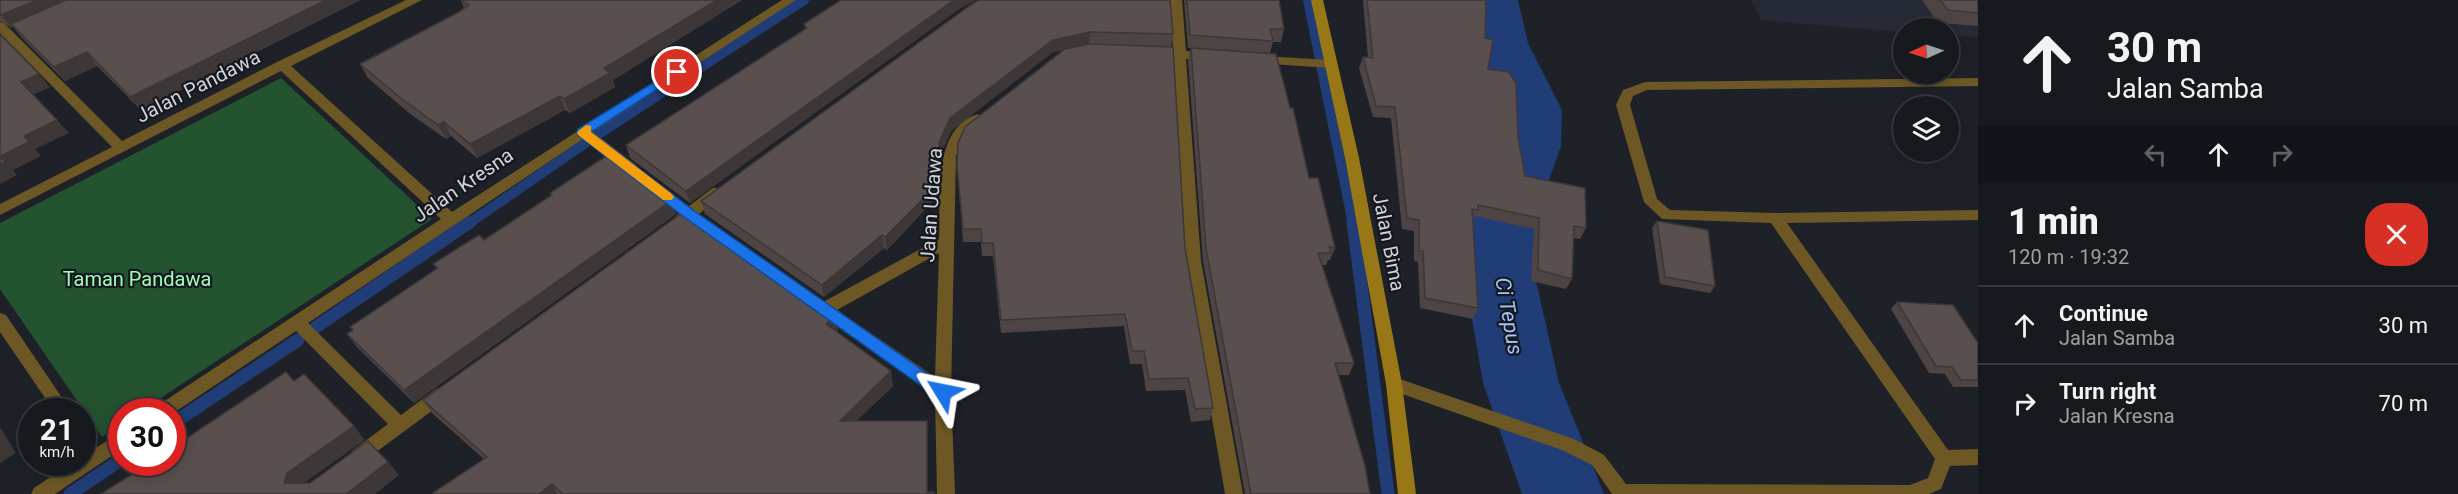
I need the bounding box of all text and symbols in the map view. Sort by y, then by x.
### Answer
north arrow [1893,18,1959,84]
map controls [1893,18,1959,162]
text: 30 m [2107,23,2202,72]
icon: ahead [2008,24,2086,102]
street label: Jalan Pandawa [132,44,264,128]
pin [651,46,702,97]
icon: arrive [660,55,693,88]
text: Jalan Samba [2107,73,2264,105]
button: layers [1893,96,1959,162]
icon: left [2139,138,2172,171]
icon: ahead [2202,138,2235,171]
icon: right [2265,138,2298,171]
street label: Jalan Kresna [408,143,518,227]
street label: Jalan Udawa [915,147,947,263]
street label: Jalan Bima [1368,191,1410,293]
text: 1 min [2008,201,2099,243]
button: close [2365,203,2428,266]
text: 120 m · 19:32 [2008,245,2129,269]
park label: Taman Pandawa [63,267,211,291]
water label: Ci Tepus [1490,275,1528,357]
text: Continue [2059,301,2148,326]
icon: ahead [2008,309,2041,342]
text: 30 m [2379,313,2428,338]
text: Jalan Samba [2059,326,2175,350]
position arrow [911,360,975,424]
text: Turn right [2059,379,2156,404]
icon: right [2008,387,2041,420]
text: 70 m [2379,391,2428,416]
speed limit sign: 30 [108,398,186,476]
text: Jalan Kresna [2059,404,2175,428]
text: 21 [40,412,74,447]
text: km/h [39,443,75,461]

